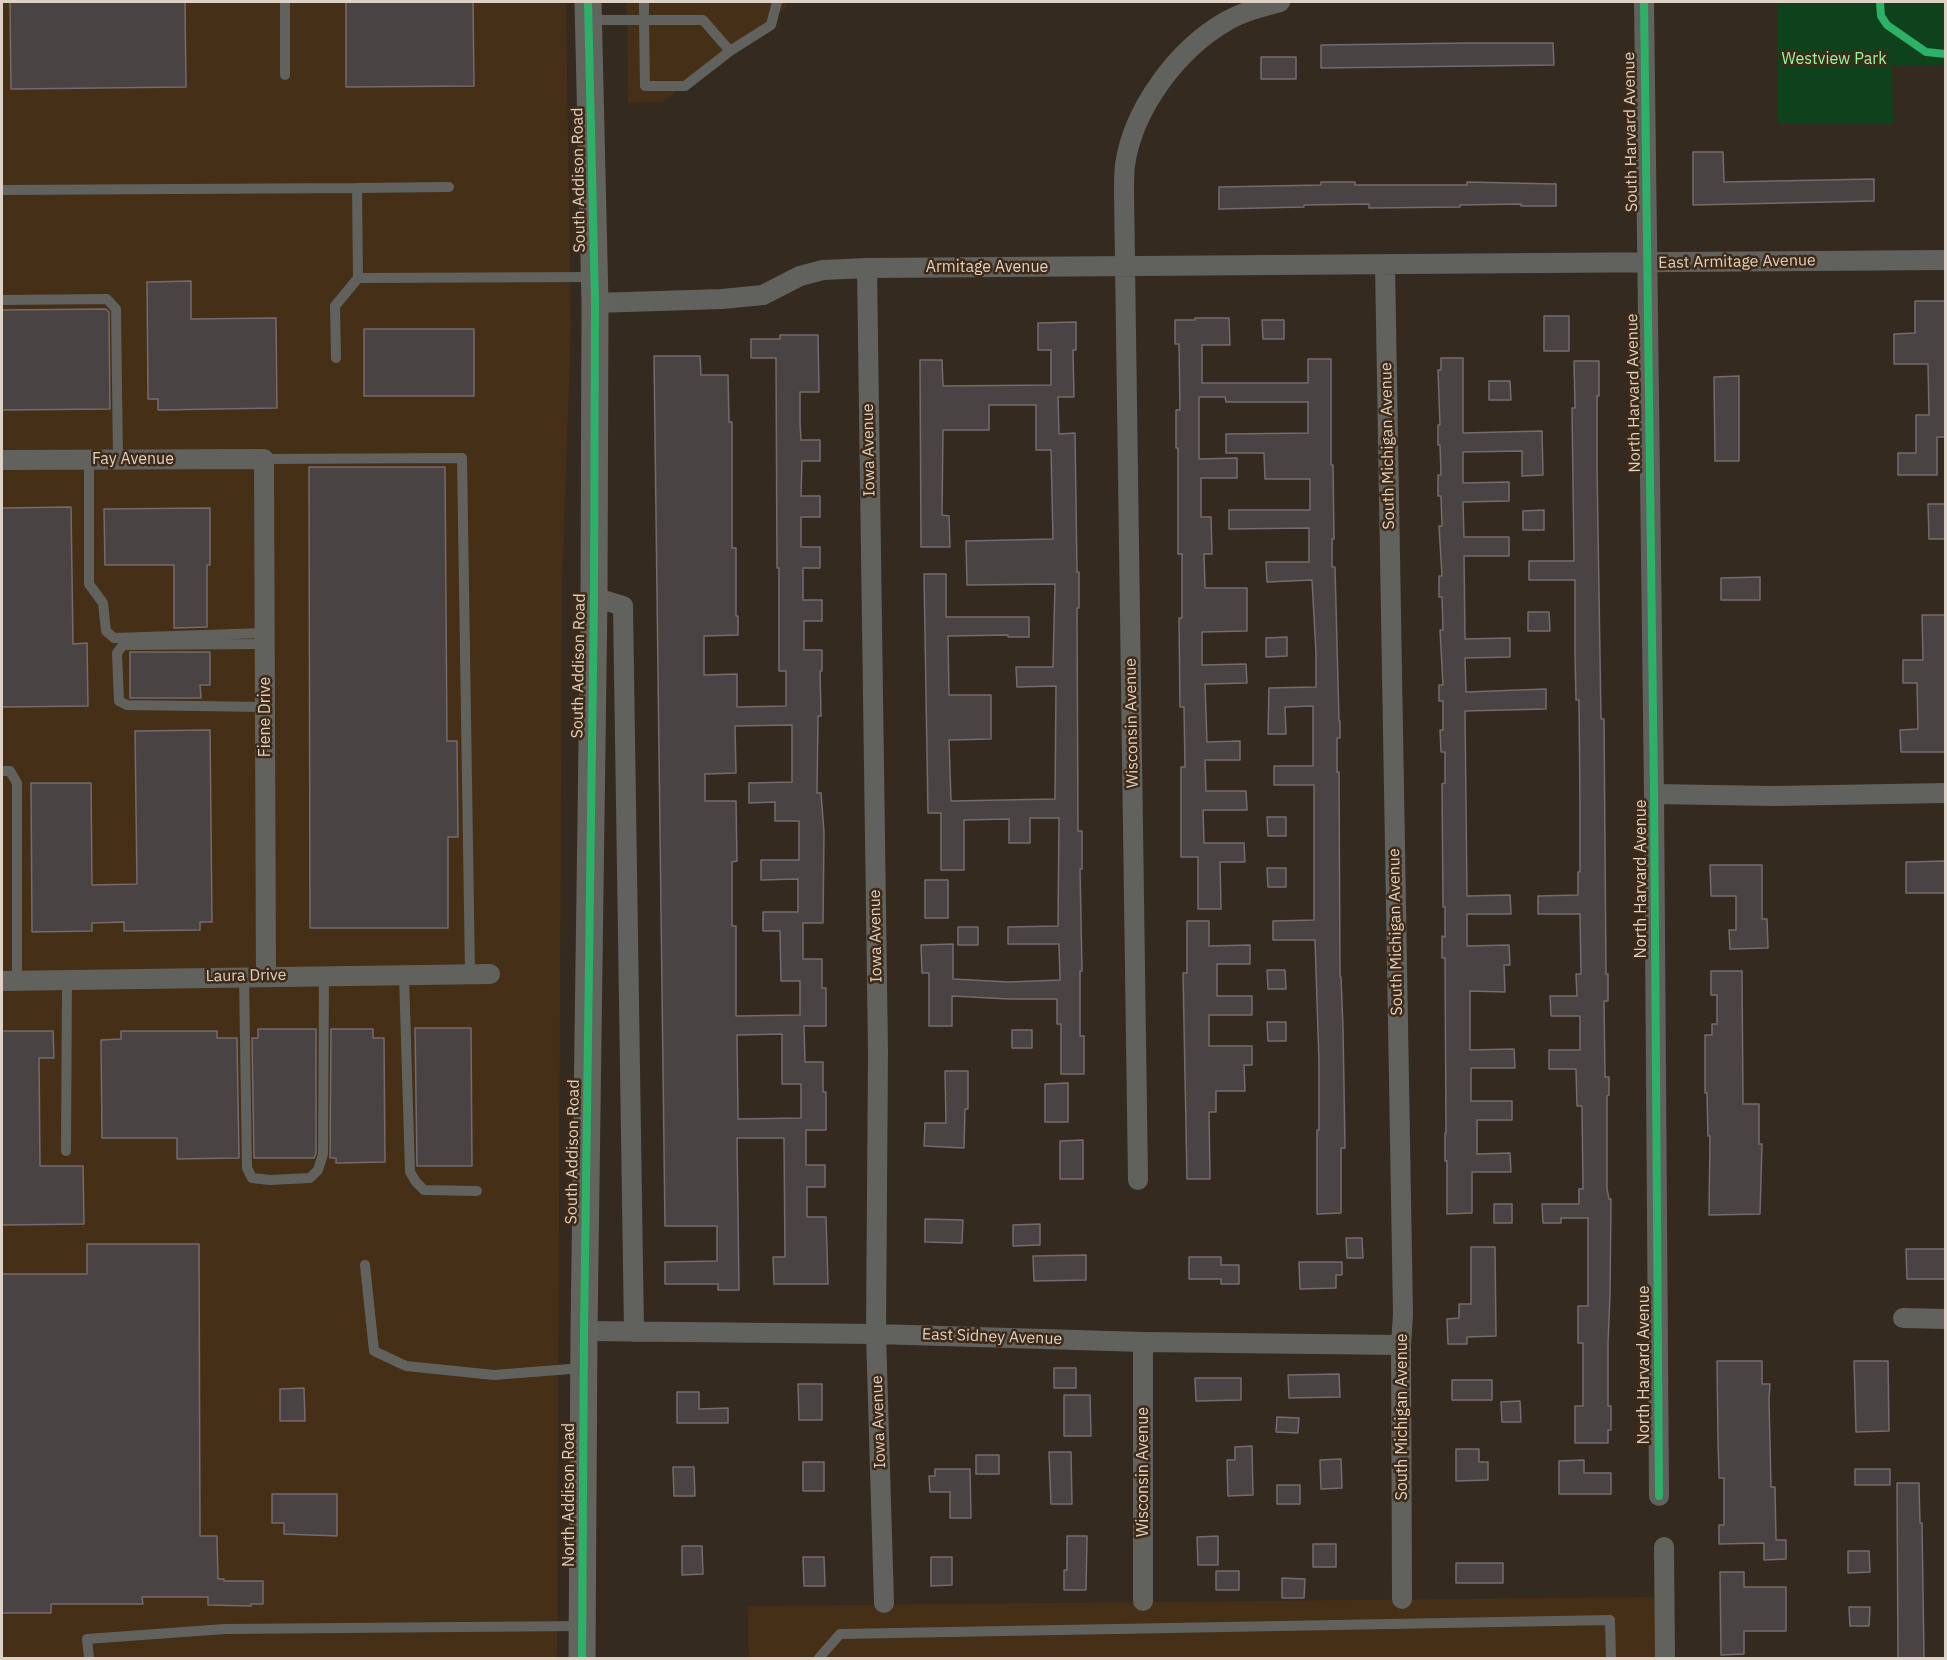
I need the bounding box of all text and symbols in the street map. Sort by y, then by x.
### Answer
park label: Westview Park [1781,49,1887,69]
street label: South Harvard Avenue [1620,52,1642,212]
street label: South Addison Road [568,107,590,253]
street label: East Armitage Avenue [1658,251,1816,273]
street label: Armitage Avenue [926,257,1048,277]
street label: North Harvard Avenue [1623,313,1645,473]
street label: South Michigan Avenue [1377,362,1399,530]
street label: Iowa Avenue [859,403,879,497]
street label: Fay Avenue [92,449,174,469]
street label: South Addison Road [568,593,590,739]
street label: Wisconsin Avenue [1121,658,1143,788]
street label: Fiene Drive [255,677,275,757]
street label: North Harvard Avenue [1631,799,1651,959]
street label: South Michigan Avenue [1385,848,1407,1016]
street label: Iowa Avenue [866,889,886,983]
street label: Laura Drive [205,966,287,986]
street label: South Addison Road [562,1079,584,1225]
street label: North Harvard Avenue [1634,1285,1654,1445]
street label: East Sidney Avenue [921,1325,1063,1349]
street label: South Michigan Avenue [1392,1333,1412,1501]
street label: Iowa Avenue [868,1375,890,1469]
street label: Wisconsin Avenue [1133,1407,1153,1537]
street label: North Addison Road [559,1423,579,1567]

